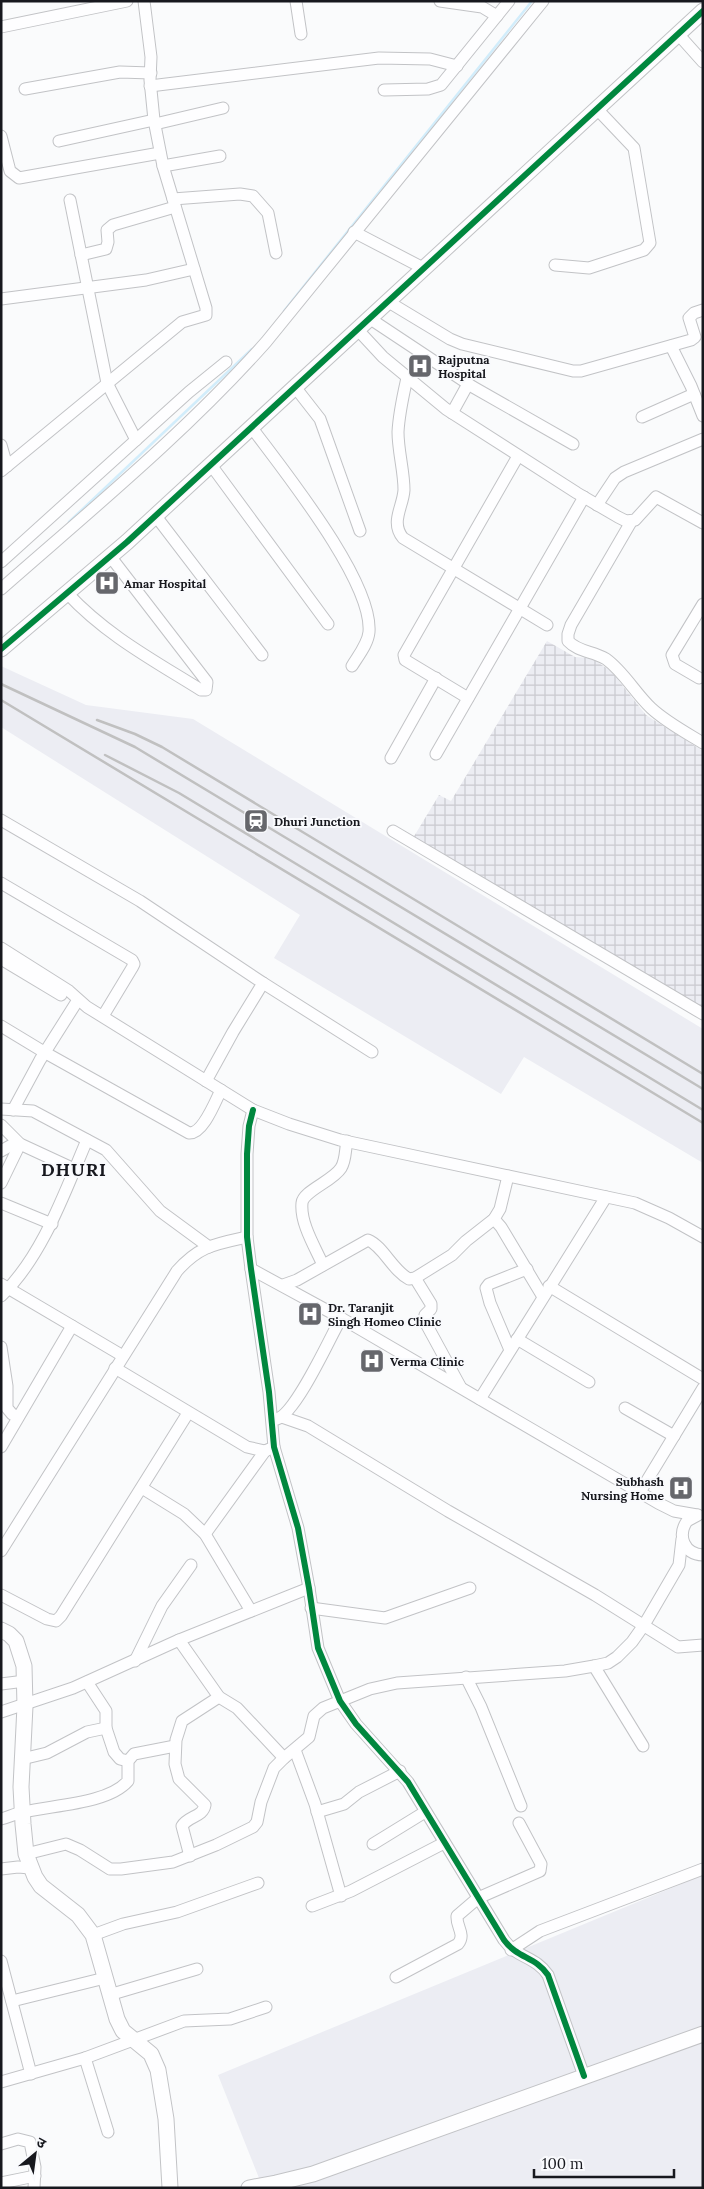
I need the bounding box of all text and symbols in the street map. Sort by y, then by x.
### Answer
place label: Rajputna Hospital [438,352,490,381]
hospital icon: Rajputna Hospital [407,353,433,379]
hospital icon: Amar Hospital [94,570,120,596]
place label: Amar Hospital [124,576,207,591]
station icon: Dhuri Junction [243,808,269,834]
place label: Dhuri Junction [274,814,361,829]
district label: DHURI [41,1158,107,1181]
place label: Dr. Taranjit Singh Homeo Clinic [328,1300,442,1329]
hospital icon: Dr. Taranjit Singh Homeo Clinic [297,1301,323,1327]
hospital icon: Verma Clinic [359,1348,385,1374]
place label: Verma Clinic [390,1354,465,1369]
place label: Subhash Nursing Home [581,1474,665,1503]
hospital icon: Subhash Nursing Home [668,1475,694,1501]
north arrow [10,2129,60,2179]
text: उ [33,2133,50,2153]
scale bar [534,2146,674,2178]
text: 100 m [542,2154,583,2173]

